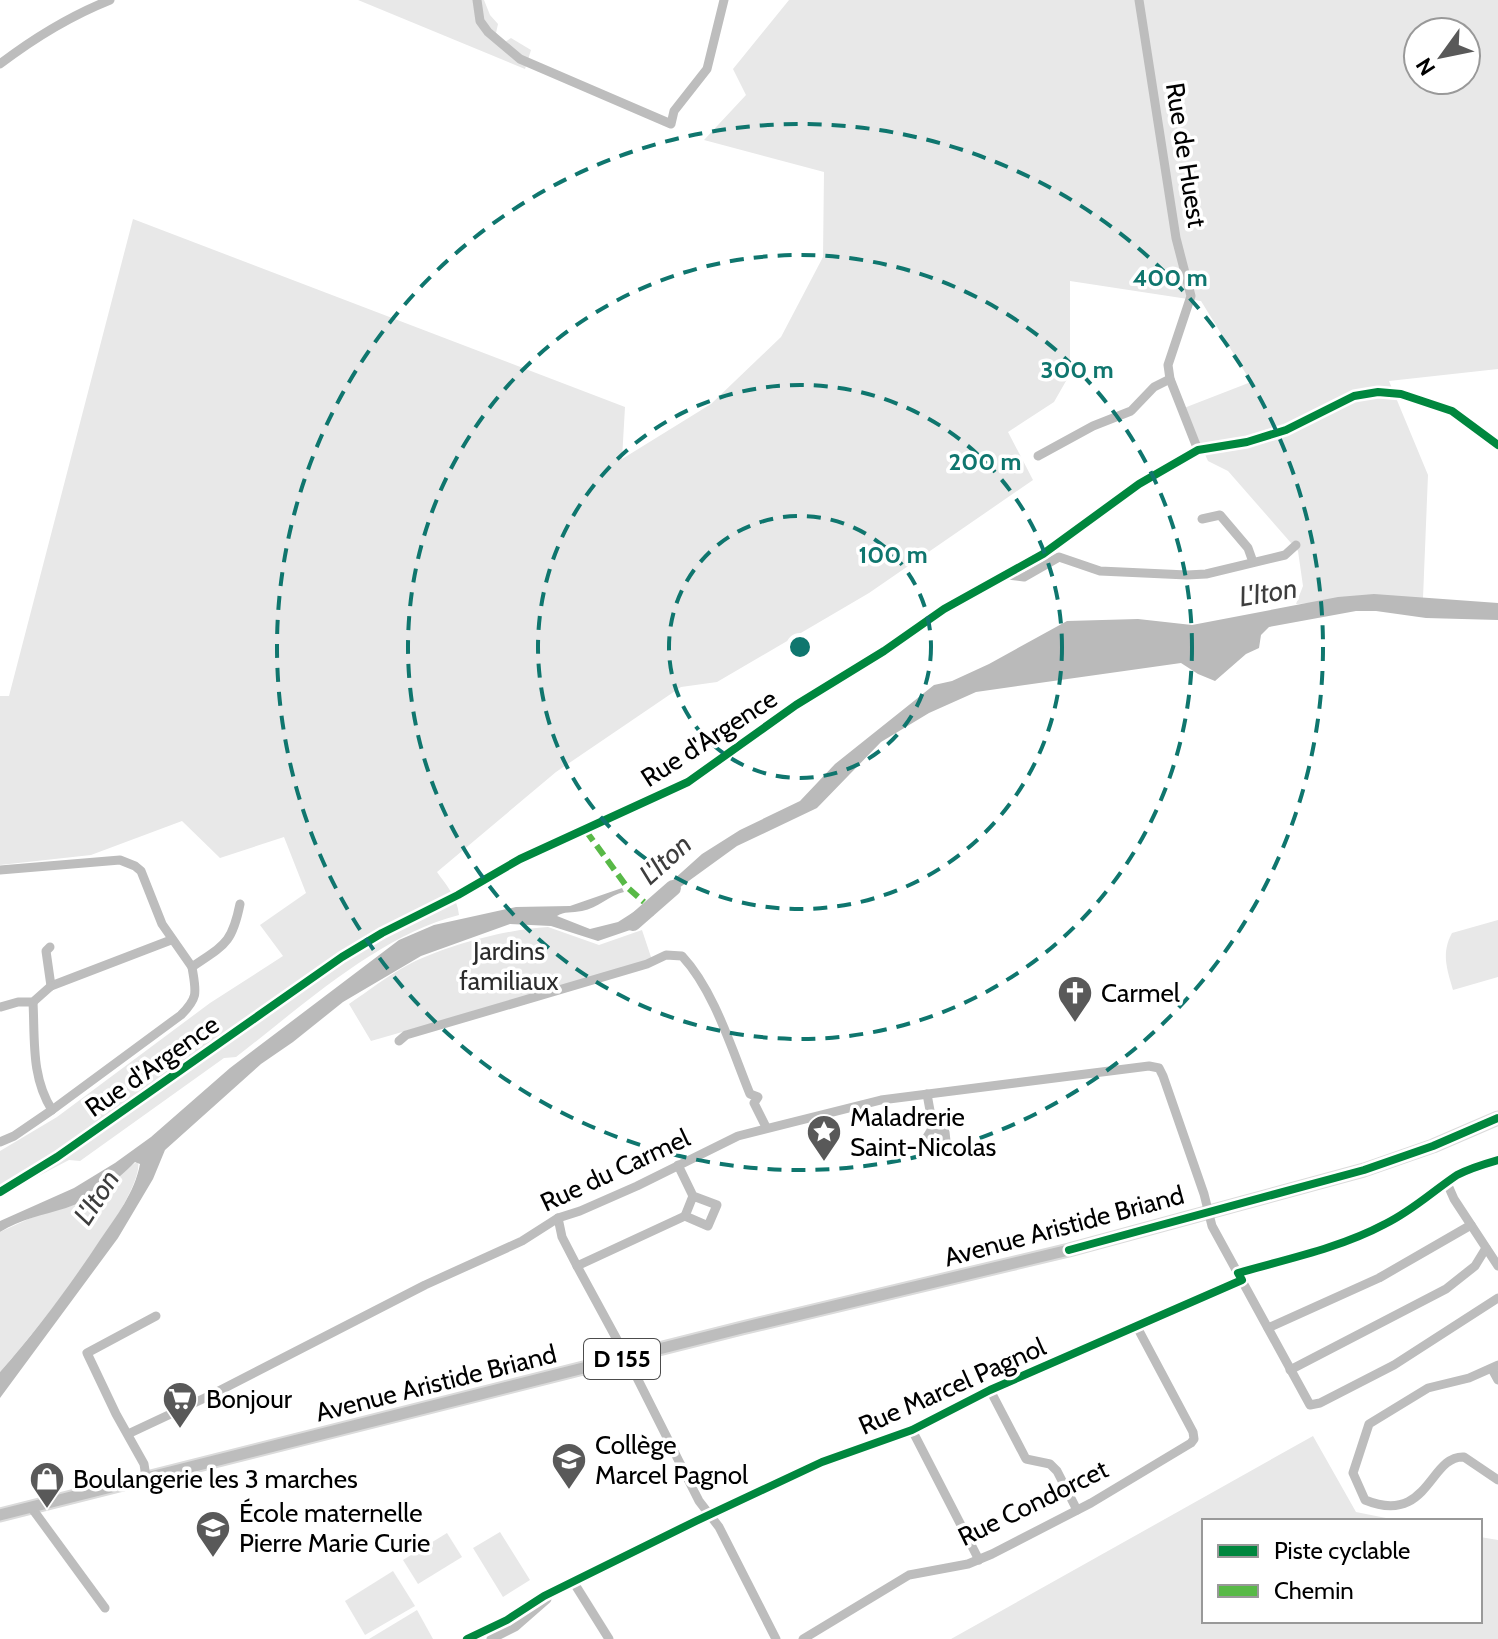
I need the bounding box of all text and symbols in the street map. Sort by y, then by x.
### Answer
north arrow [1402,16,1482,96]
text: N [1410,53,1441,80]
street label: Rue de Huest [1159,80,1213,230]
text: 400 m [1132,263,1208,292]
text: 300 m [1040,355,1114,384]
text: 200 m [949,447,1021,476]
text: 100 m [858,540,928,569]
water label: L'Iton [1236,571,1300,613]
centre of rings [786,633,814,661]
street label: Rue d'Argence [635,682,783,794]
water label: L'Iton [632,827,698,891]
park label: Jardins familiaux [459,935,559,997]
church icon: Carmel [1056,974,1094,1024]
place label: Carmel [1101,977,1180,1009]
street label: Rue d'Argence [79,1008,225,1124]
place label: Maladrerie Saint-Nicolas [850,1101,996,1163]
place icon: Maladrerie Saint-Nicolas [805,1113,843,1163]
street label: Rue du Carmel [535,1121,695,1219]
water label: L'Iton [66,1163,126,1231]
street label: Avenue Aristide Briand [940,1179,1188,1273]
street label: Rue Marcel Pagnol [854,1330,1050,1442]
street label: Avenue Aristide Briand [312,1338,560,1428]
road number: D 155 [584,1339,660,1379]
supermarket icon: Bonjour [161,1380,199,1430]
place label: Bonjour [206,1383,293,1415]
place label: Collège Marcel Pagnol [595,1429,748,1491]
school or university icon: Collège Marcel Pagnol [550,1441,588,1491]
street label: Rue Condorcet [953,1453,1113,1553]
shop icon: Boulangerie les 3 marches [28,1460,66,1510]
place label: Boulangerie les 3 marches [73,1463,358,1495]
place label: École maternelle Pierre Marie Curie [239,1497,430,1559]
school or university icon: École maternelle Pierre Marie Curie [194,1509,232,1559]
legend [1202,1519,1482,1623]
text: Piste cyclable [1274,1536,1410,1565]
text: Chemin [1274,1576,1354,1605]

